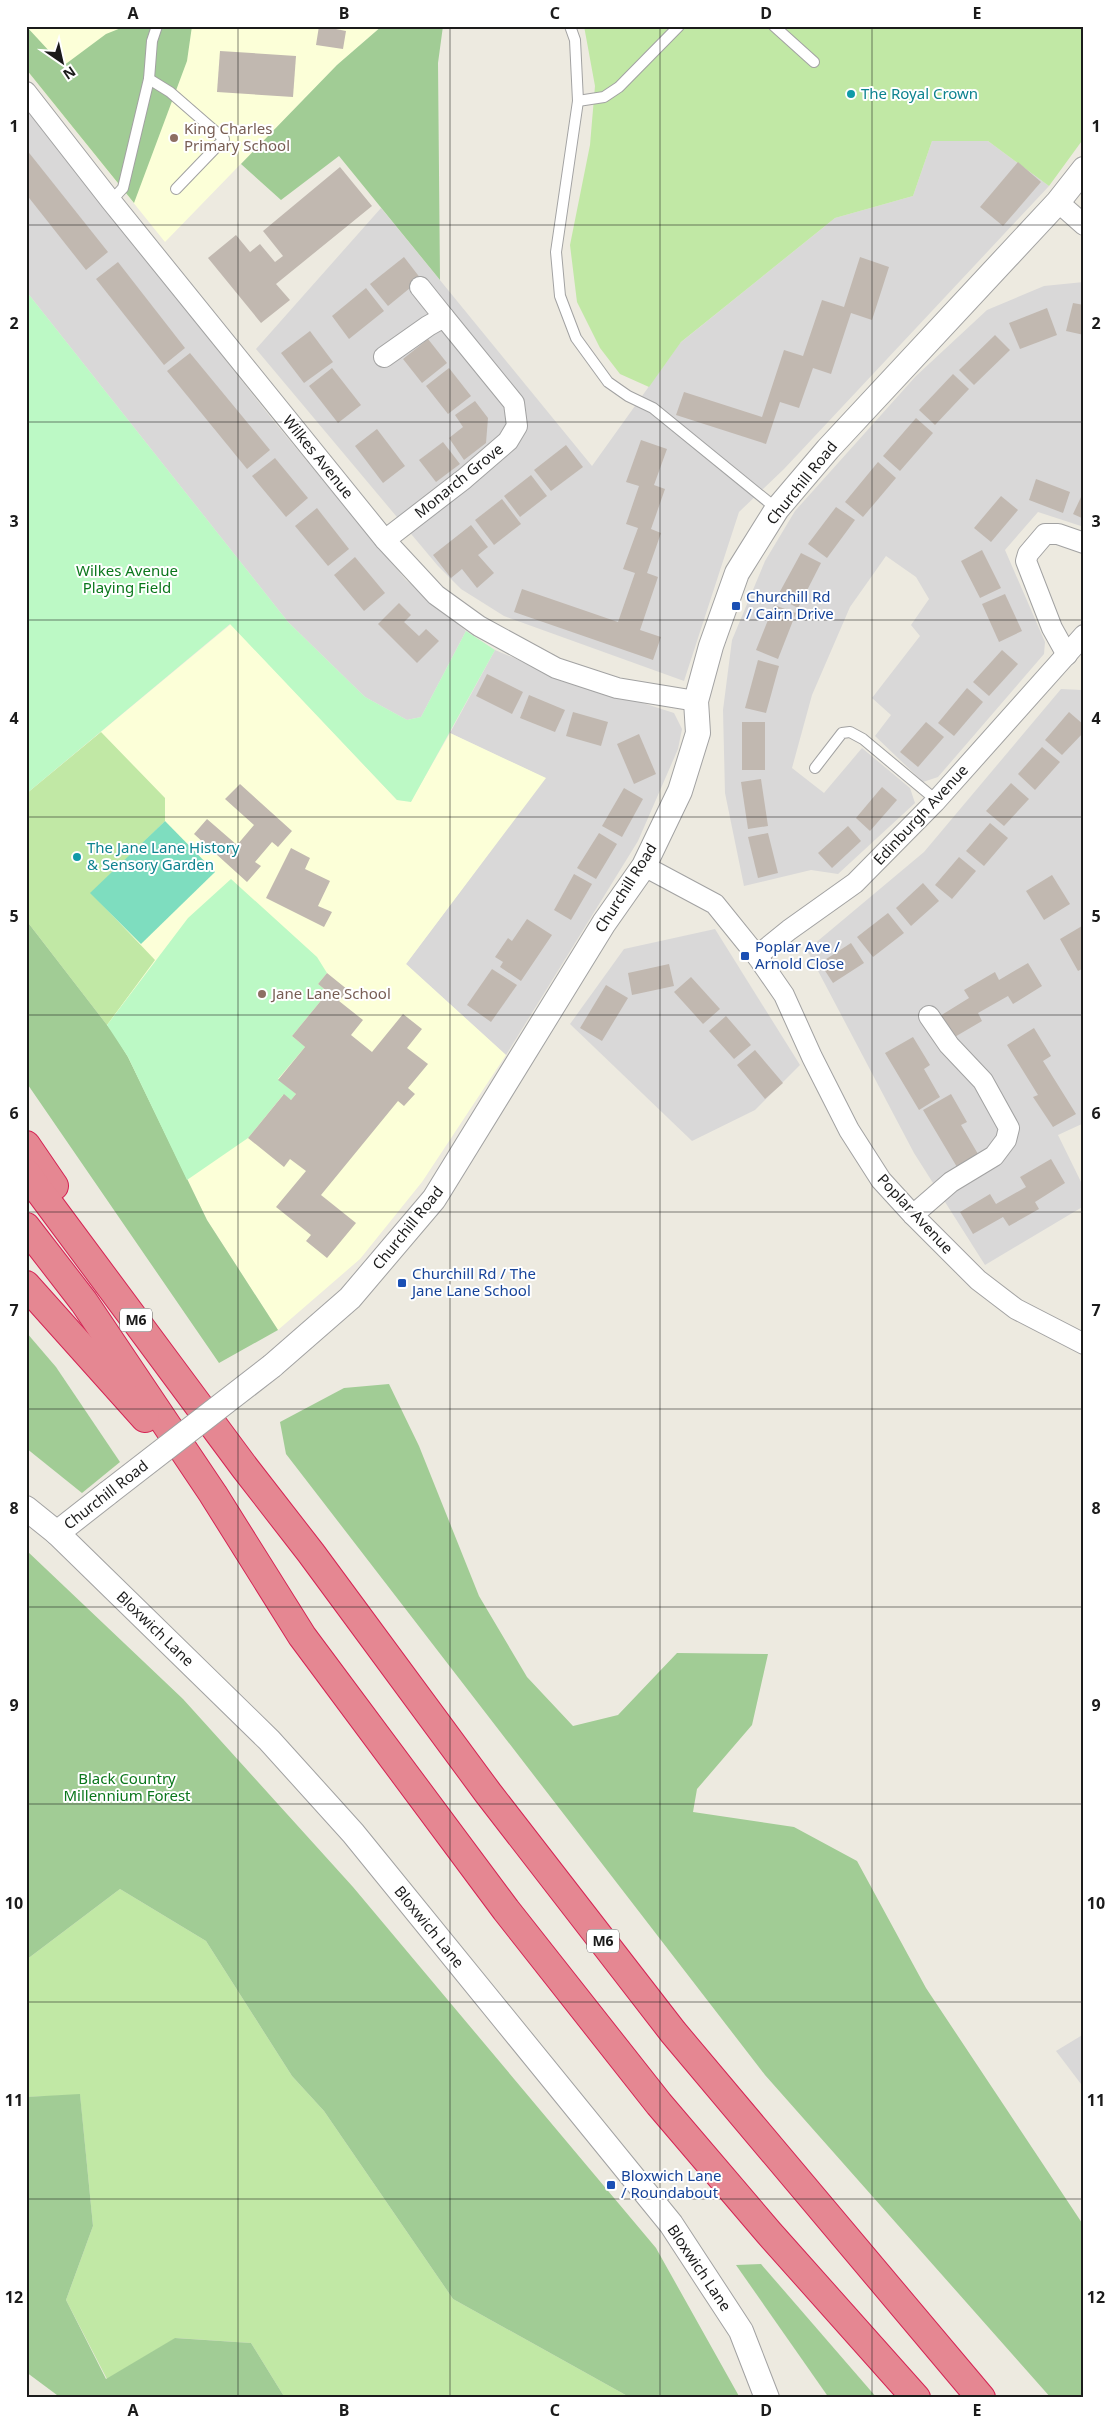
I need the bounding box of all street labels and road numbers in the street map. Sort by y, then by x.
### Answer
street label: Wilkes Avenue [279,410,359,502]
street label: Churchill Road [761,436,841,528]
street label: Monarch Grove [410,438,507,522]
street label: Edinburgh Avenue [869,760,972,869]
street label: Churchill Road [590,839,661,936]
street label: Poplar Avenue [873,1169,958,1258]
street label: Churchill Road [367,1181,447,1273]
road number: M6 [120,1308,152,1332]
street label: Churchill Road [59,1455,152,1533]
street label: Bloxwich Lane [113,1586,199,1670]
street label: Bloxwich Lane [390,1881,469,1972]
road number: M6 [587,1930,619,1952]
street label: Bloxwich Lane [663,2220,736,2315]

